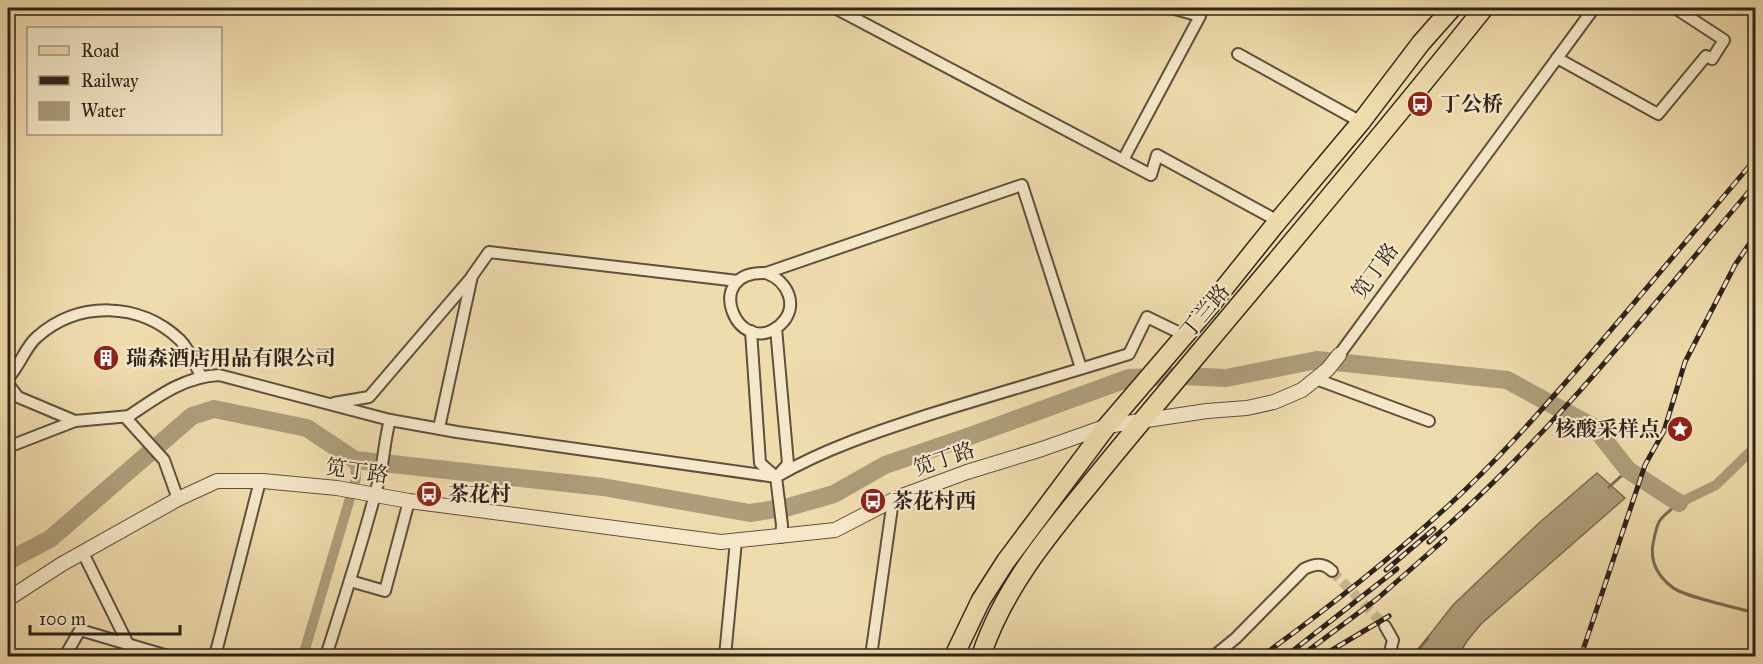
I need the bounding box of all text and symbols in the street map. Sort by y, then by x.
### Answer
legend [27,27,222,135]
text: Road [81,40,119,62]
text: Railway [81,70,139,92]
bus stop icon: 丁公桥 [1405,89,1435,119]
place label: 丁公桥 [1440,91,1503,117]
text: Water [81,100,126,122]
street label: 笕丁路 [1346,238,1404,304]
street label: 丁兰路 [1175,279,1235,343]
building icon: 瑞森酒店用品有限公司 [91,343,121,373]
place label: 瑞森酒店用品有限公司 [126,345,336,371]
place icon: 核酸采样点 [1665,414,1695,444]
place label: 核酸采样点 [1555,416,1660,442]
street label: 笕丁路 [910,436,978,482]
street label: 笕丁路 [324,454,390,488]
bus stop icon: 茶花村 [414,479,444,509]
place label: 茶花村 [448,481,511,507]
bus stop icon: 茶花村西 [858,486,888,516]
place label: 茶花村西 [892,488,976,514]
scale bar [30,598,180,636]
text: 100 m [39,608,86,630]

